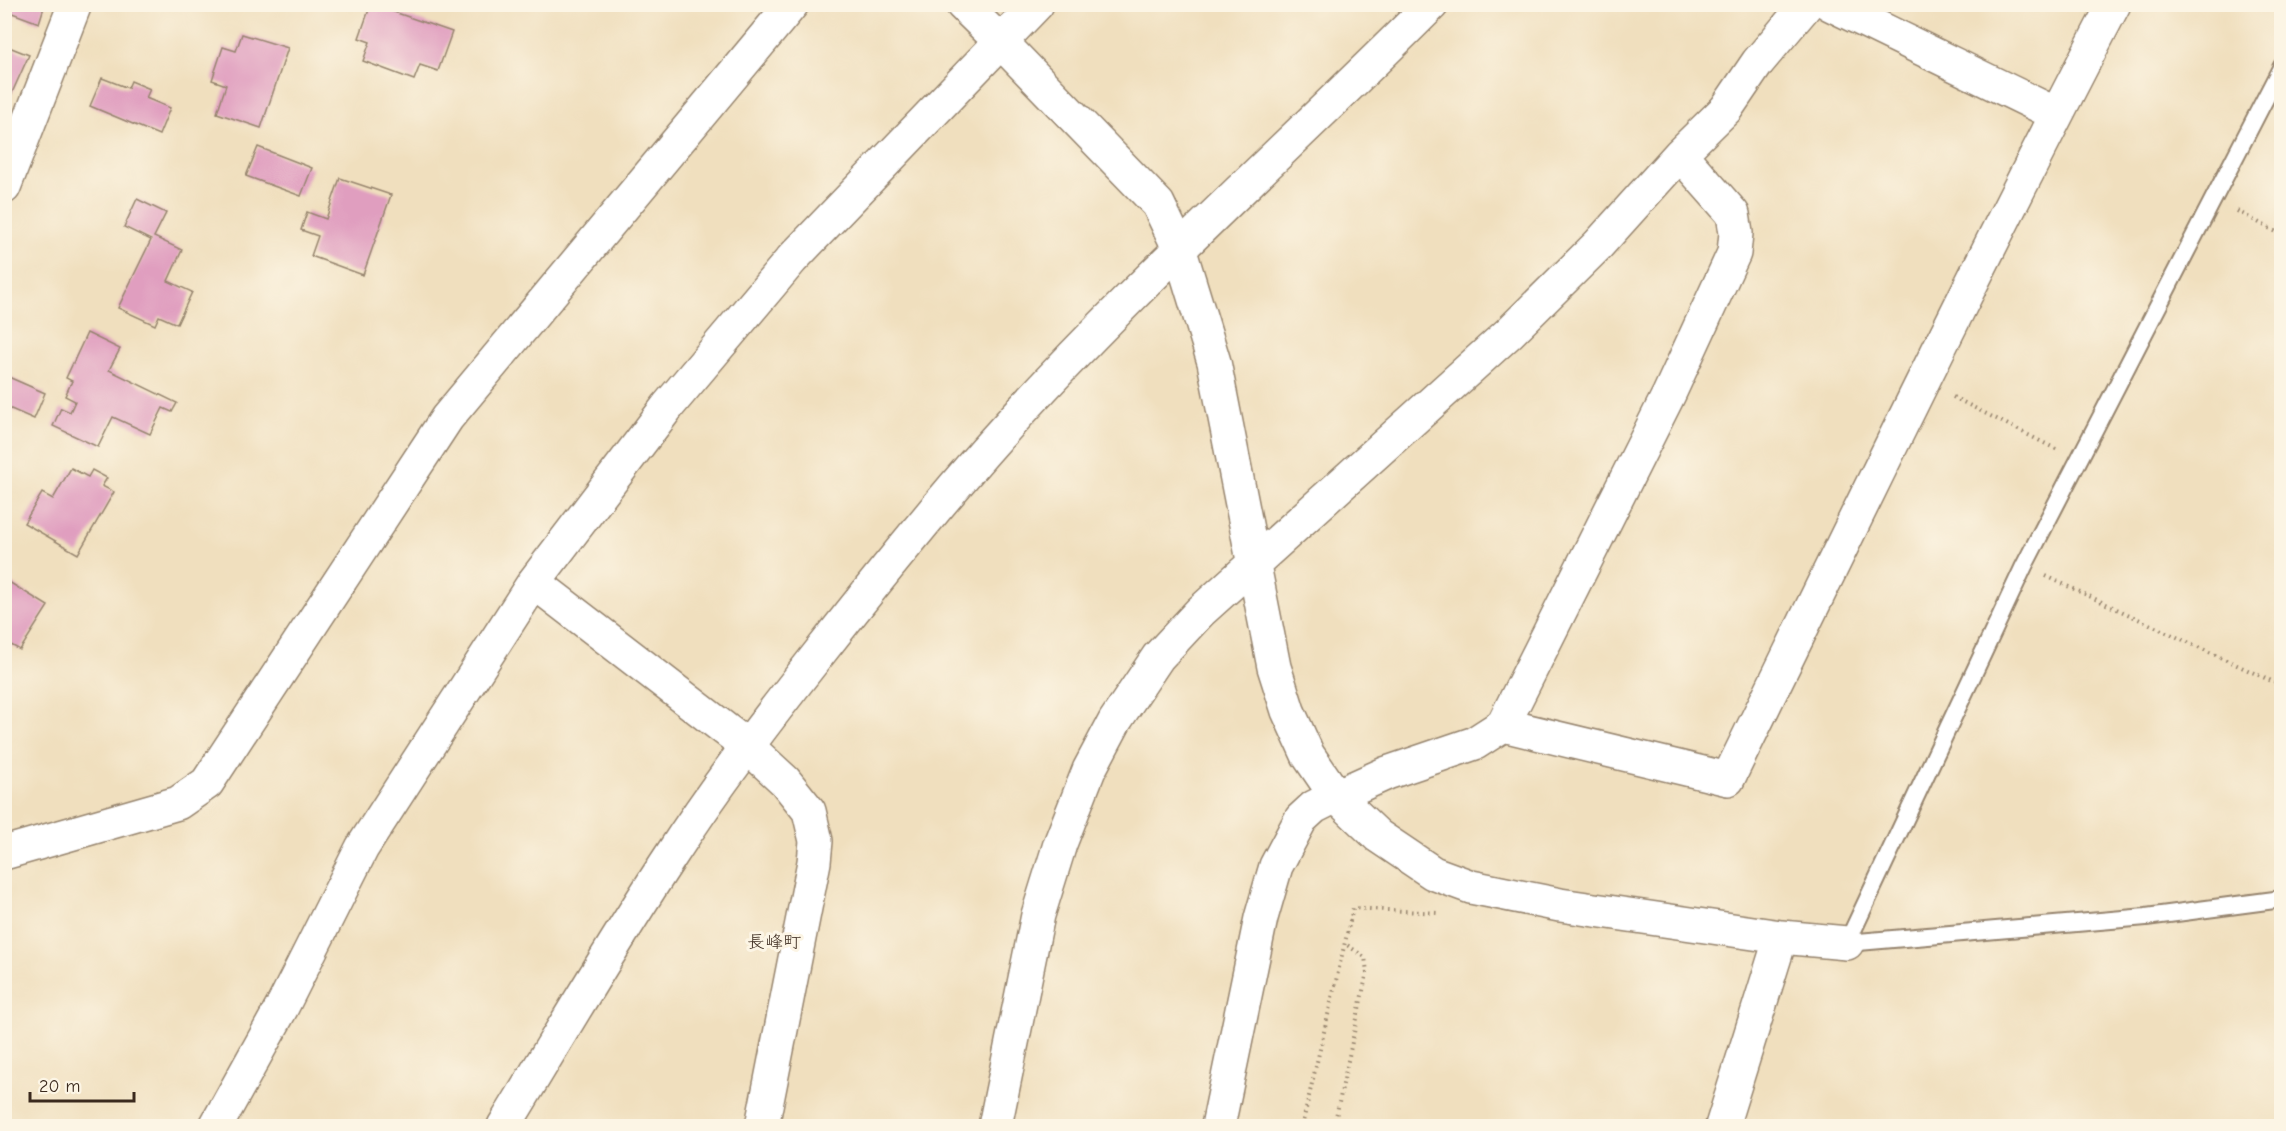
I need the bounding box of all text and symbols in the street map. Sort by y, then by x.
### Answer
district label: 長峰町 [747,932,801,953]
scale bar [30,1065,134,1103]
text: 20 m [39,1076,80,1097]

